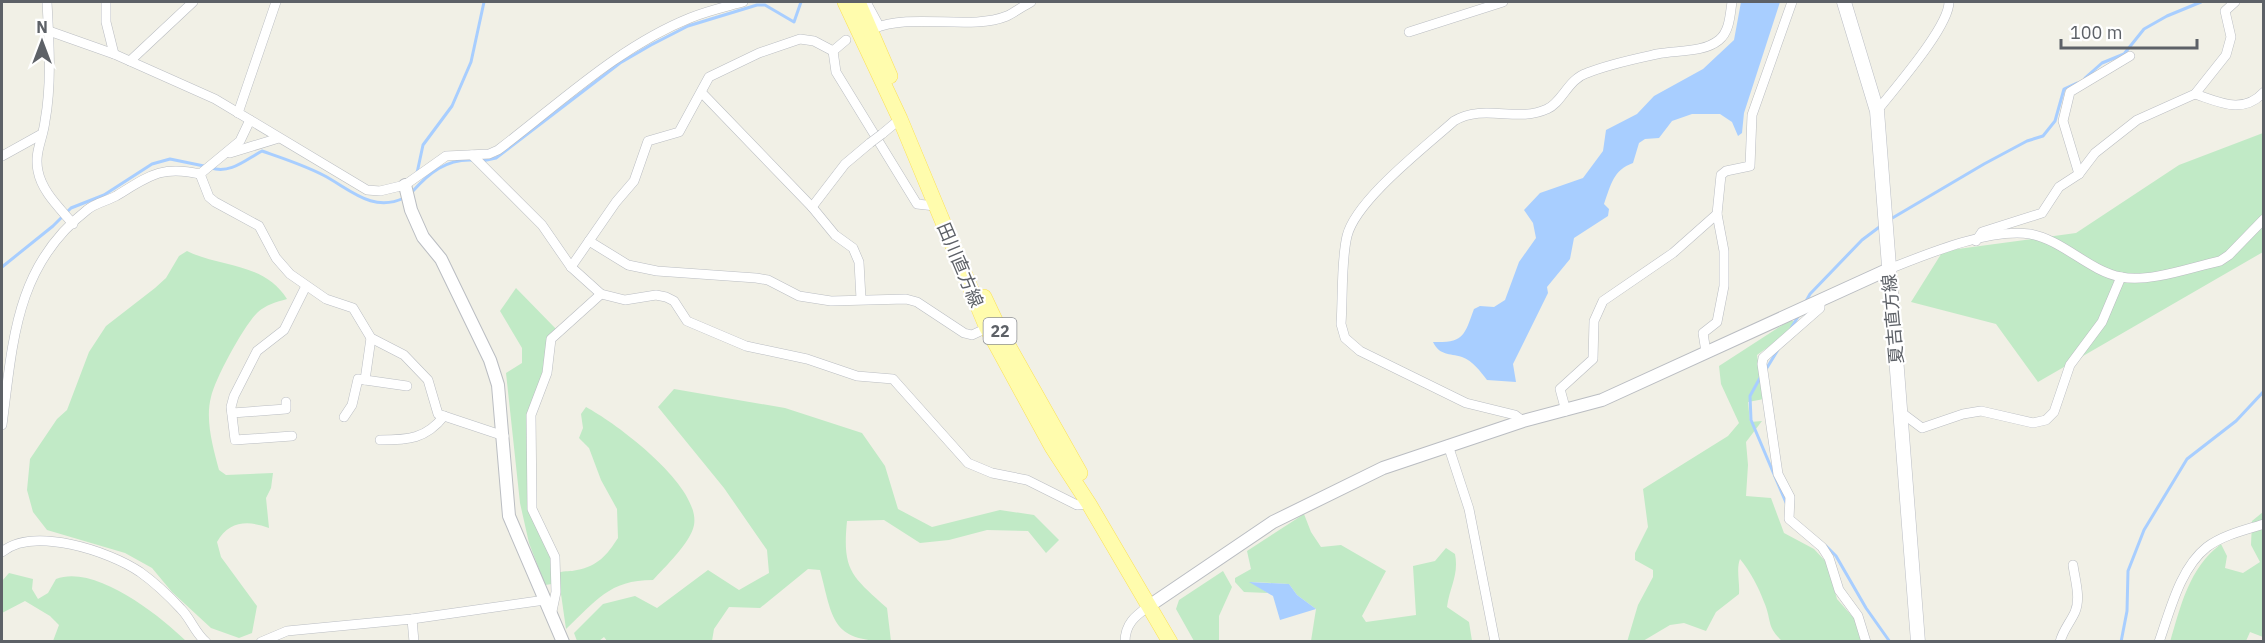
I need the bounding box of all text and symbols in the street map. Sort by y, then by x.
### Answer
north arrow [12,12,72,72]
scale bar [2061,12,2198,50]
text: N [36,17,48,37]
text: 100 m [2070,21,2122,44]
street label: 田川直方線 [932,219,989,311]
street label: 夏吉直方線 [1877,273,1908,365]
road number: 22 [984,318,1016,344]

